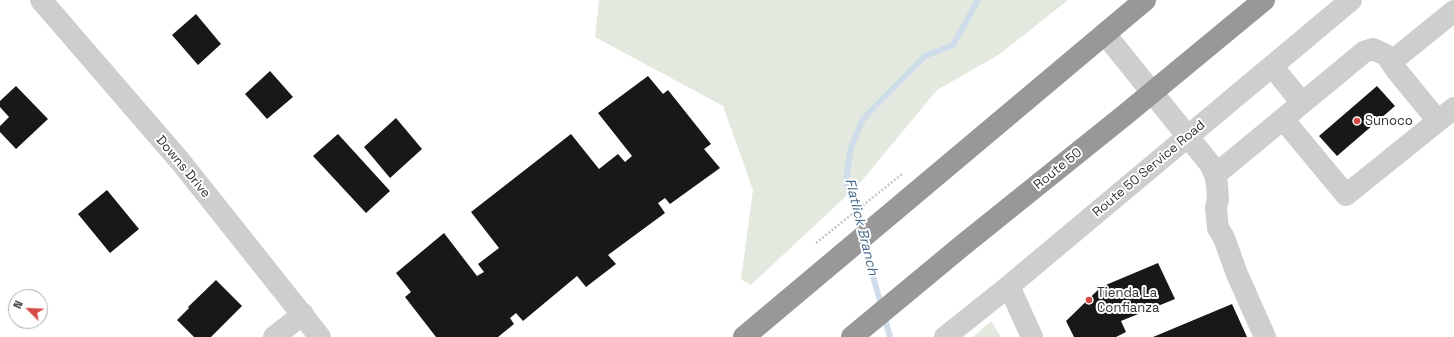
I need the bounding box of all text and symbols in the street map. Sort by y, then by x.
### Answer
place label: Sunoco [1365,113,1413,129]
marker: Sunoco [1352,116,1362,126]
street label: Route 50 Service Road [1090,117,1208,221]
street label: Downs Drive [153,133,213,201]
street label: Route 50 [1031,145,1085,193]
water label: Flatlick Branch [841,177,881,277]
place label: Tienda La Confianza [1097,285,1159,316]
north arrow [8,289,48,329]
marker: Tienda La Confianza [1084,295,1094,305]
text: N [10,298,26,311]

